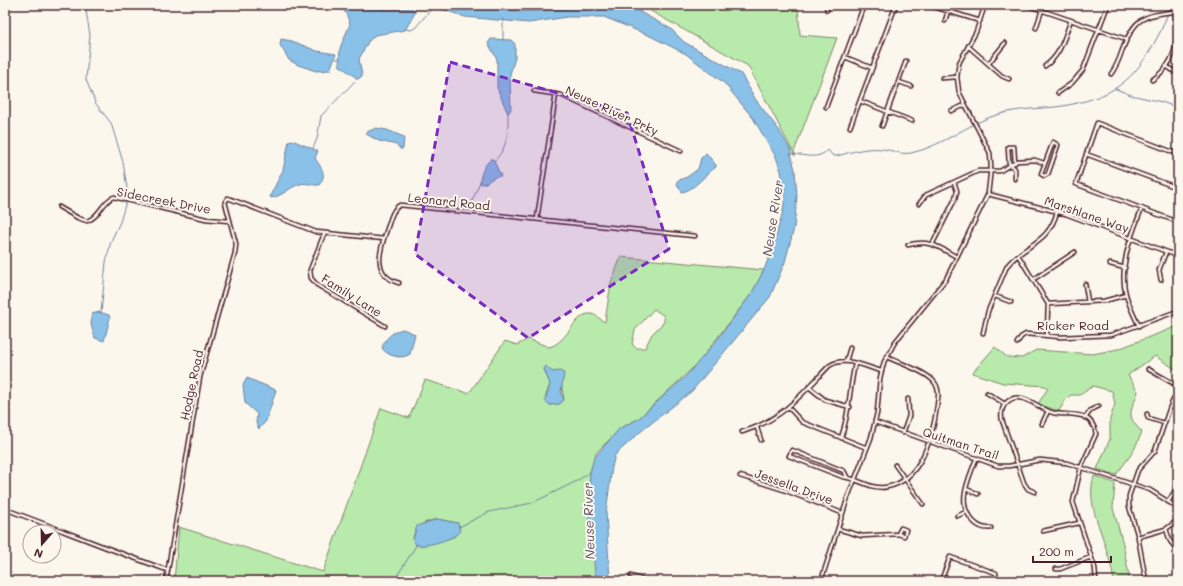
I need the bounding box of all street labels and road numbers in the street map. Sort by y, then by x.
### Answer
street label: Neuse River Prky [563,81,661,139]
street label: Sidecreek Drive [116,183,212,217]
street label: Leonard Road [407,189,491,213]
street label: Marshlane Way [1043,192,1131,236]
street label: Family Lane [319,270,385,320]
street label: Ricker Road [1037,317,1109,333]
street label: Hodge Road [176,348,206,422]
street label: Quitman Trail [921,423,1001,463]
street label: Jessella Drive [753,464,835,508]

